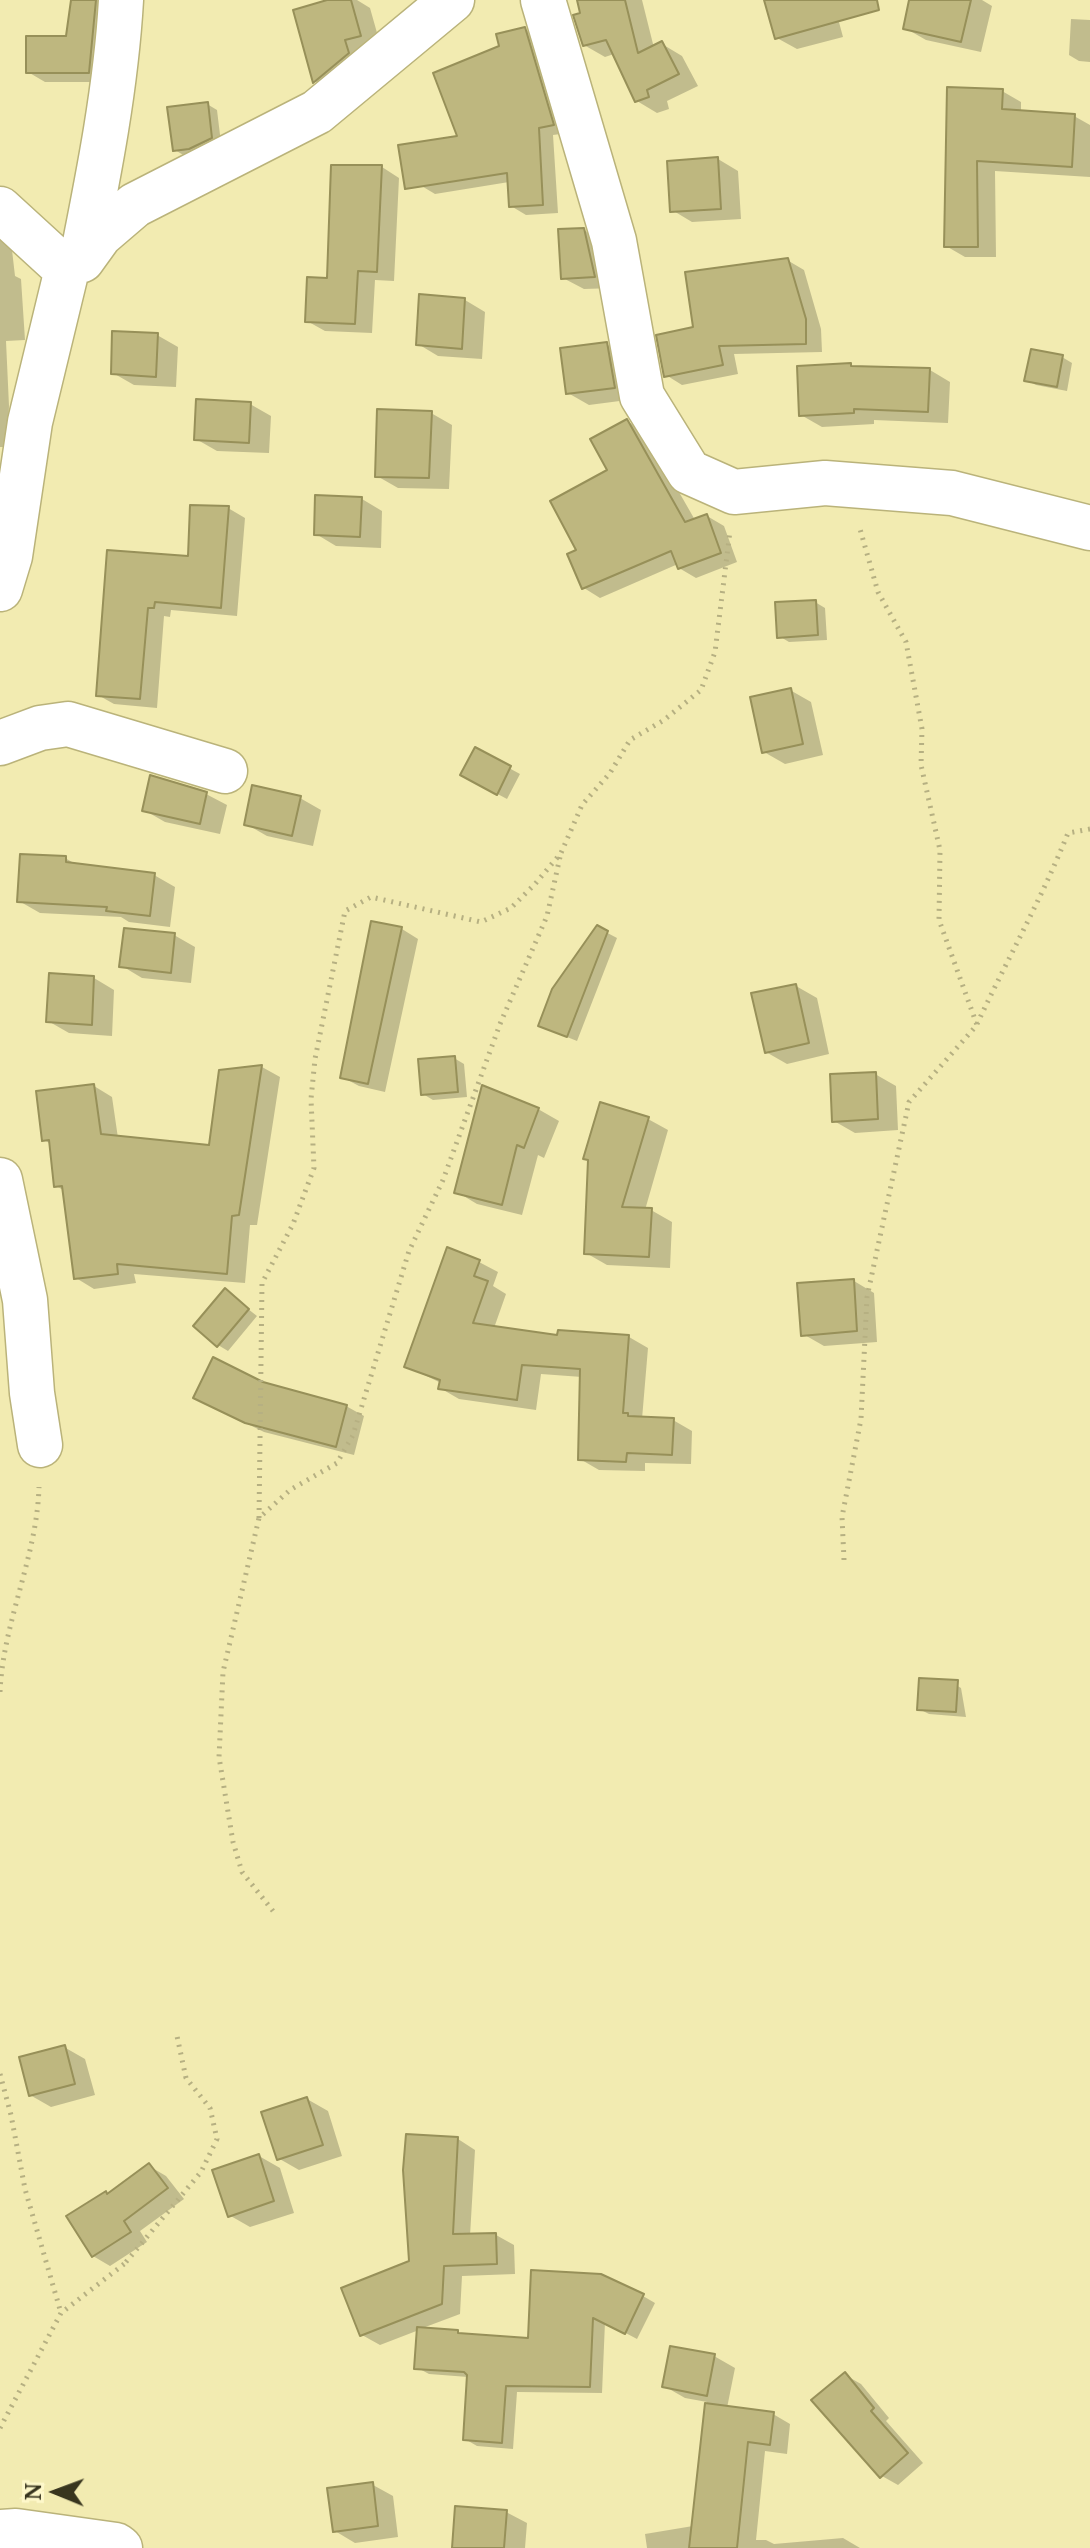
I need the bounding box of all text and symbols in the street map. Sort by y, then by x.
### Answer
north arrow [16,2452,96,2532]
text: N [17,2483,47,2501]

